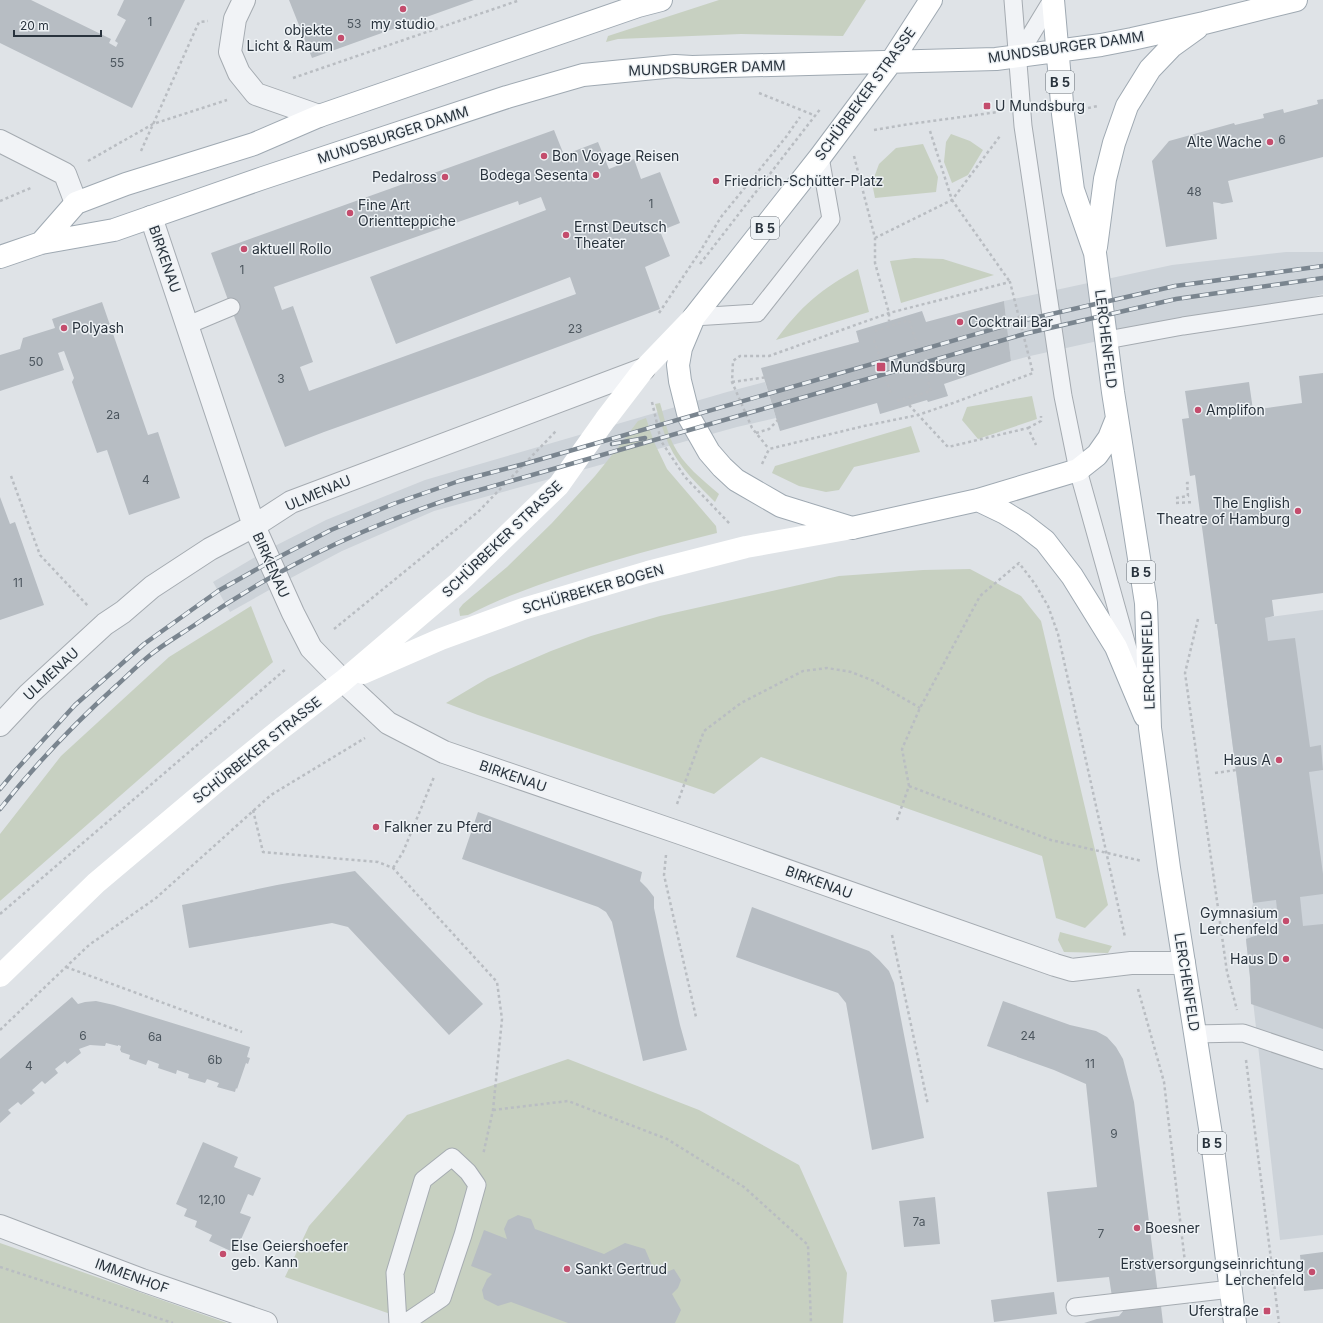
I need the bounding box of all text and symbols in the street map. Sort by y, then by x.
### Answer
marker: my studio [398,4,408,14]
scale bar [14,12,101,38]
house number: 1 [148,14,152,29]
place label: my studio [371,15,435,32]
house number: 53 [347,16,361,31]
text: 20 m [20,18,49,33]
place label: objekte Licht & Raum [247,21,333,54]
street label: SCHÜRBEKER STRASSE [811,24,919,164]
street label: MUNDSBURGER DAMM [987,27,1145,66]
marker: objekte Licht & Raum [336,33,346,43]
house number: 55 [110,55,124,70]
street label: MUNDSBURGER DAMM [628,56,786,79]
road number: B 5 [1046,71,1074,93]
place label: U Mundsburg [995,97,1085,114]
marker: U Mundsburg [982,101,992,111]
street label: MUNDSBURGER DAMM [315,102,470,167]
house number: 6 [1278,132,1286,147]
place label: Alte Wache [1187,133,1262,150]
marker: Alte Wache [1265,137,1275,147]
place label: Bon Voyage Reisen [552,147,679,164]
marker: Bon Voyage Reisen [539,151,549,161]
place label: Bodega Sesenta [480,166,588,183]
place label: Pedalross [372,168,437,185]
marker: Bodega Sesenta [591,170,601,180]
marker: Pedalross [440,172,450,182]
place label: Friedrich-Schütter-Platz [724,172,883,189]
marker: Friedrich-Schütter-Platz [711,176,721,186]
house number: 48 [1186,184,1202,199]
place label: Fine Art Orientteppiche [358,196,456,229]
house number: 1 [649,196,653,211]
marker: Fine Art Orientteppiche [345,208,355,218]
road number: B 5 [751,217,779,239]
place label: Ernst Deutsch Theater [574,218,667,251]
street label: BIRKENAU [146,223,185,295]
marker: Ernst Deutsch Theater [561,230,571,240]
place label: aktuell Rollo [252,240,332,257]
marker: aktuell Rollo [239,244,249,254]
house number: 1 [240,262,244,277]
street label: LERCHENFELD [1092,288,1121,389]
place label: Cocktrail Bar [968,313,1053,330]
marker: Cocktrail Bar [955,317,965,327]
place label: Polyash [72,319,124,336]
house number: 23 [568,321,582,336]
marker: Polyash [59,323,69,333]
house number: 50 [29,354,43,369]
place label: Mundsburg [890,358,966,375]
marker: Mundsburg [875,361,887,373]
house number: 3 [277,371,285,386]
place label: Amplifon [1206,401,1265,418]
marker: Amplifon [1193,405,1203,415]
house number: 2a [106,407,120,422]
street label: ULMENAU [282,471,353,514]
house number: 4 [142,472,150,487]
street label: SCHÜRBEKER STRASSE [438,477,565,600]
place label: The English Theatre of Hamburg [1156,494,1290,527]
marker: The English Theatre of Hamburg [1293,506,1303,516]
street label: BIRKENAU [249,529,293,600]
street label: SCHÜRBEKER BOGEN [520,560,666,617]
road number: B 5 [1127,561,1155,583]
house number: 11 [13,575,23,590]
street label: LERCHENFELD [1137,610,1158,710]
street label: ULMENAU [19,644,82,704]
street label: SCHÜRBEKER STRASSE [189,693,324,807]
place label: Haus A [1223,751,1271,768]
marker: Haus A [1274,755,1284,765]
street label: BIRKENAU [477,756,549,795]
place label: Falkner zu Pferd [384,818,492,835]
marker: Falkner zu Pferd [371,822,381,832]
street label: BIRKENAU [783,862,855,902]
place label: Gymnasium Lerchenfeld [1199,904,1278,937]
marker: Gymnasium Lerchenfeld [1281,916,1291,926]
street label: LERCHENFELD [1171,931,1204,1032]
place label: Haus D [1230,950,1278,967]
marker: Haus D [1281,954,1291,964]
house number: 6 [79,1028,87,1043]
house number: 24 [1021,1028,1036,1043]
house number: 6a [148,1029,162,1044]
house number: 6b [208,1052,222,1067]
house number: 11 [1085,1056,1095,1071]
house number: 4 [25,1058,33,1073]
house number: 9 [1110,1126,1118,1141]
road number: B 5 [1198,1132,1226,1154]
house number: 12,10 [198,1192,226,1207]
house number: 7a [913,1214,925,1229]
place label: Boesner [1145,1219,1200,1236]
marker: Boesner [1132,1223,1142,1233]
house number: 7 [1098,1226,1105,1241]
place label: Else Geiershoefer geb. Kann [231,1237,348,1270]
marker: Else Geiershoefer geb. Kann [218,1249,228,1259]
street label: IMMENHOF [93,1254,171,1297]
place label: Erstversorgungseinrichtung Lerchenfeld [1120,1255,1304,1288]
place label: Sankt Gertrud [575,1260,667,1277]
marker: Sankt Gertrud [562,1264,572,1274]
marker: Erstversorgungseinrichtung Lerchenfeld [1307,1267,1317,1277]
place label: Uferstraße [1188,1302,1259,1319]
marker: Uferstraße [1262,1306,1272,1316]

